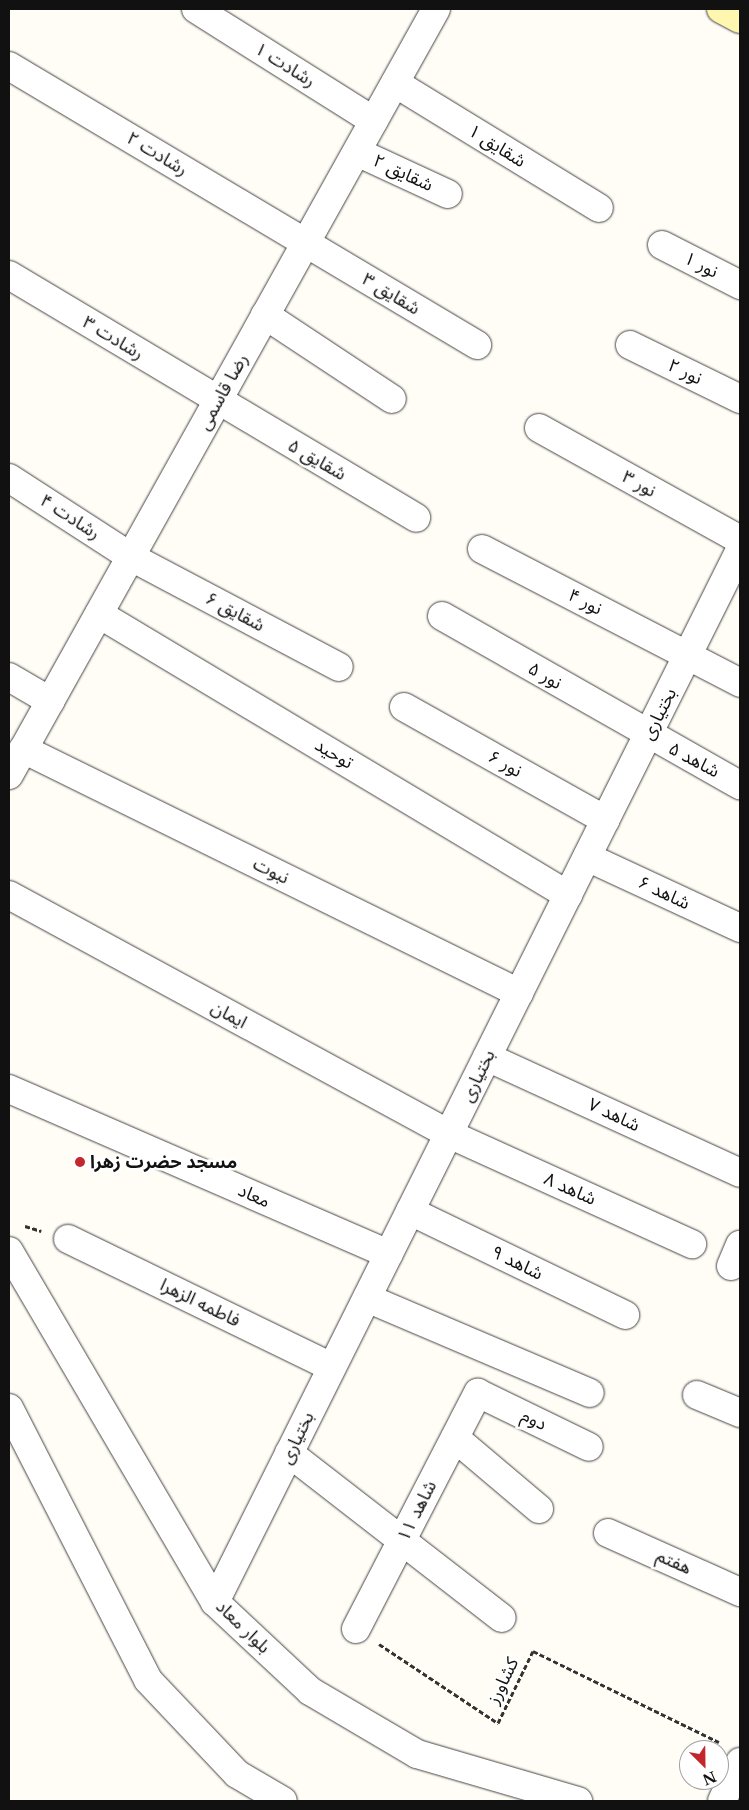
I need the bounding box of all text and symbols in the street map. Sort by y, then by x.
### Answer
street label: رشادت ۱ [251,38,319,92]
street label: شقایق ۱ [464,120,530,172]
street label: رشادت ۲ [123,127,191,181]
street label: شقایق ۲ [370,150,436,196]
street label: نور ۱ [680,247,722,283]
street label: شقایق ۳ [358,268,424,320]
street label: رشادت ۳ [79,311,147,365]
street label: رضا قاسمی [193,350,253,434]
street label: نور ۲ [664,355,706,389]
street label: شقایق ۵ [284,435,350,485]
street label: نور ۳ [618,466,660,502]
street label: رشادت ۴ [36,490,104,544]
street label: نور ۴ [564,584,606,620]
street label: شقایق ۶ [202,588,268,636]
street label: نور ۵ [524,658,566,694]
street label: بختیاری [637,684,681,744]
street label: توحید [311,734,357,774]
street label: شاهد ۵ [665,738,723,782]
street label: نور ۶ [484,746,526,782]
street label: نبوت [249,853,293,889]
street label: شاهد ۶ [635,872,693,914]
street label: ایمان [207,996,251,1034]
street label: بختیاری [456,1046,500,1106]
street label: شاهد ۷ [585,1094,643,1136]
place label: مسجد حضرت زهرا [90,1151,237,1173]
marker: مسجد حضرت زهرا [74,1156,86,1168]
street label: شاهد ۸ [541,1168,599,1210]
street label: معاد [235,1179,273,1213]
street label: شاهد ۹ [488,1241,546,1285]
street label: فاطمه الزهرا [156,1274,244,1332]
street label: دوم [518,1405,550,1435]
street label: بختیاری [275,1408,319,1468]
street label: شاهد ۱۱ [393,1477,441,1545]
street label: هفتم [653,1545,695,1579]
street label: بلوار معاد [211,1596,275,1658]
street label: کشاورز [483,1654,523,1708]
north arrow [679,1740,729,1790]
text: N [700,1767,719,1789]

